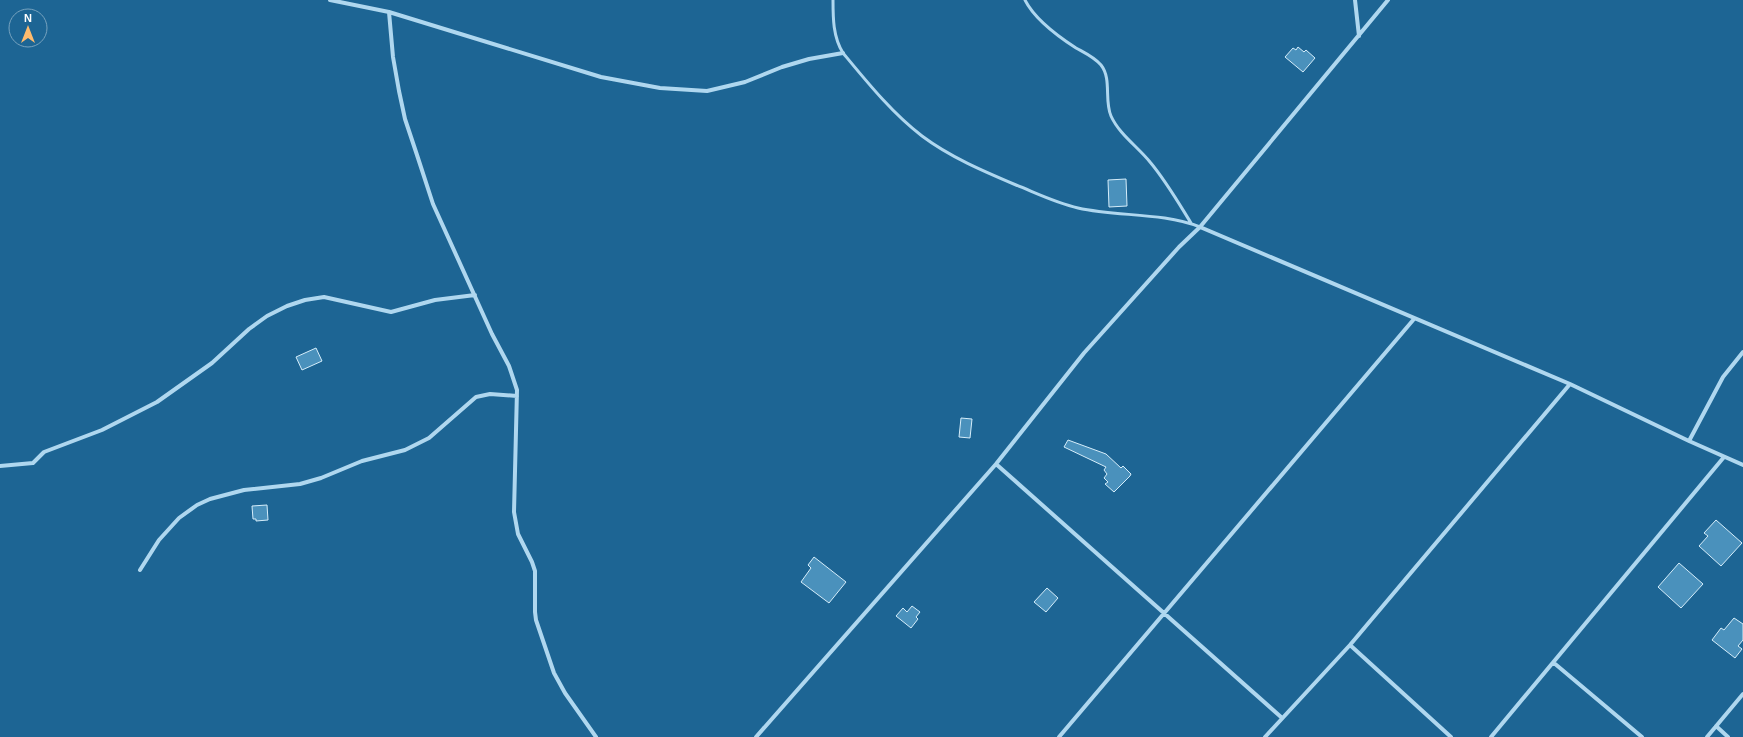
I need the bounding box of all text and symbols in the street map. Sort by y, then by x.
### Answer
north arrow [8,8,48,48]
text: N [24,12,32,24]

